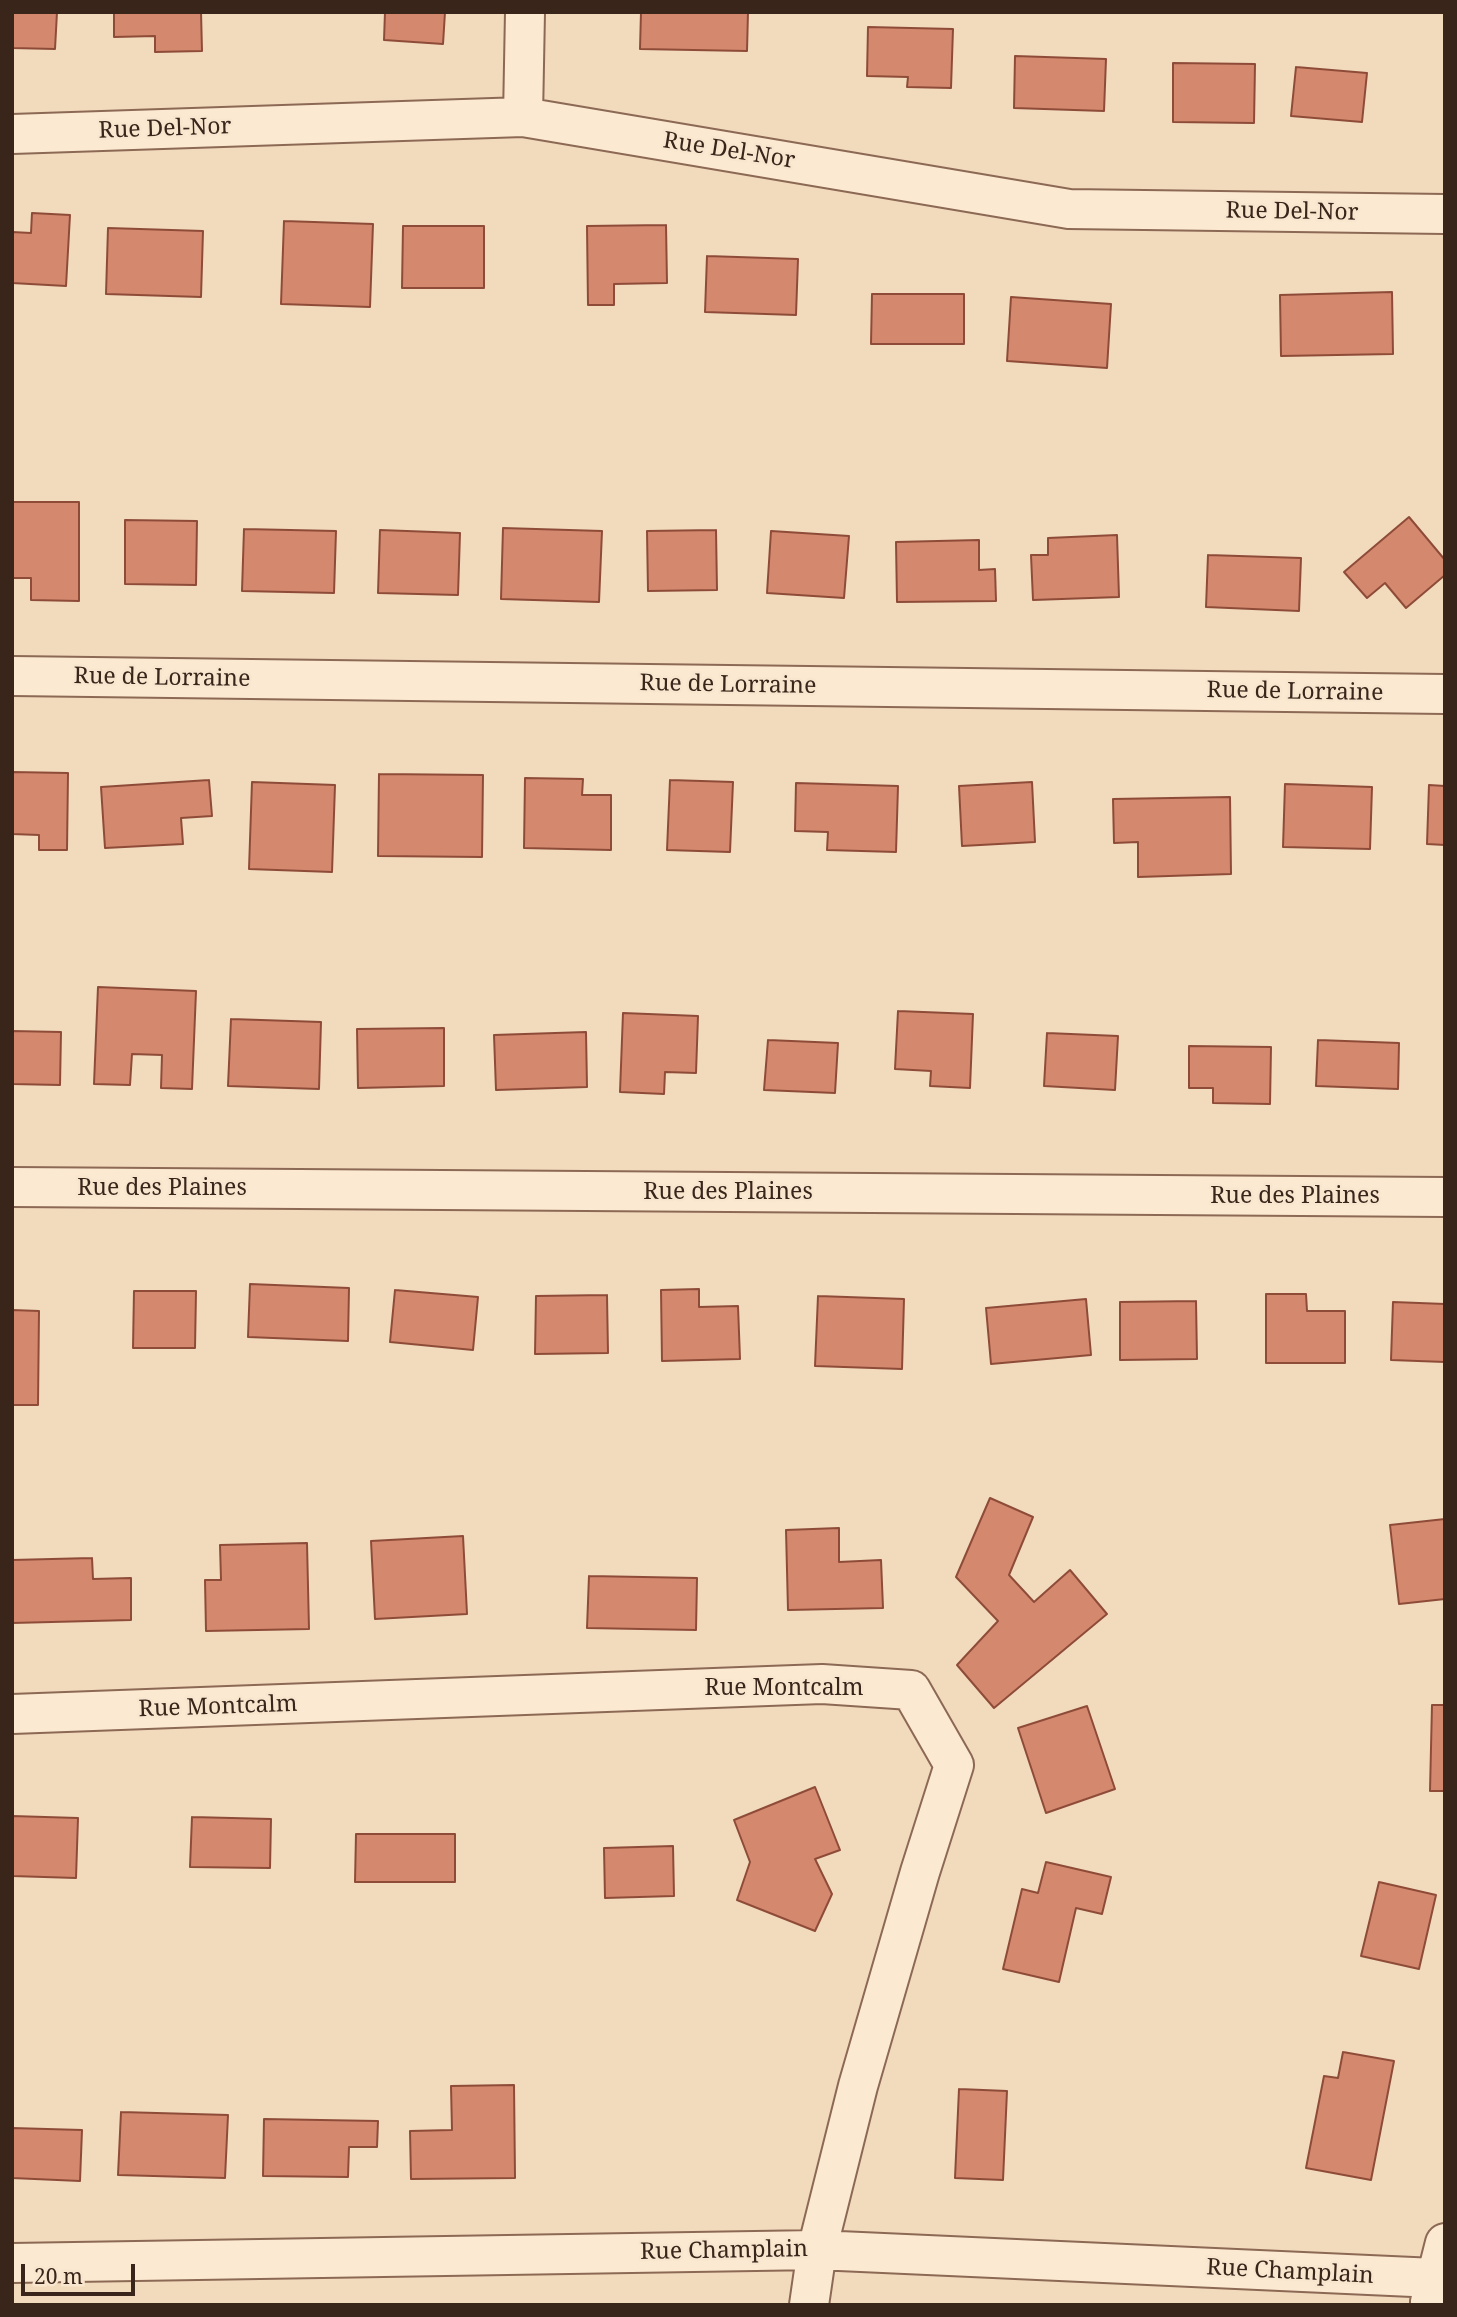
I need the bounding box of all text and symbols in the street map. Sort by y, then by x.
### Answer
street label: Rue Del-Nor [98,113,232,145]
street label: Rue Del-Nor [661,127,797,175]
street label: Rue Del-Nor [1225,197,1359,227]
street label: Rue de Lorraine [73,663,251,693]
street label: Rue de Lorraine [639,670,817,700]
street label: Rue de Lorraine [1206,677,1384,707]
street label: Rue des Plaines [77,1174,247,1202]
street label: Rue des Plaines [643,1178,813,1206]
street label: Rue des Plaines [1210,1182,1380,1210]
street label: Rue Montcalm [705,1674,863,1702]
street label: Rue Montcalm [138,1690,298,1724]
street label: Rue Champlain [640,2236,808,2266]
scale bar [24,2250,138,2294]
street label: Rue Champlain [1206,2254,1374,2290]
text: 20 m [34,2262,83,2290]

